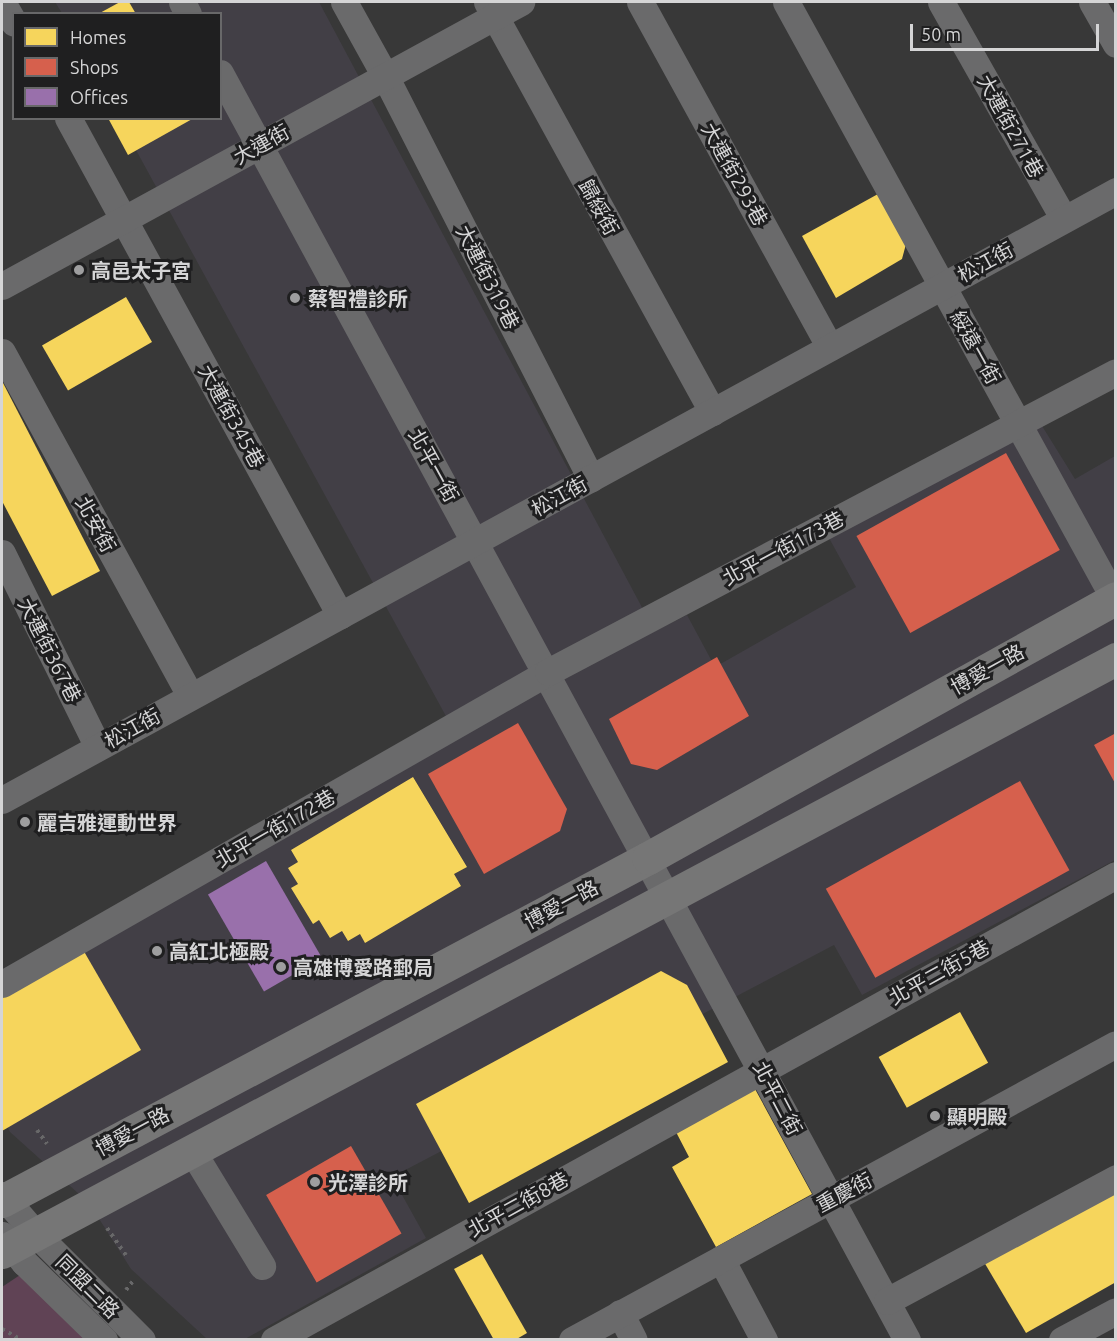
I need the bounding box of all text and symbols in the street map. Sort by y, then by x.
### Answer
legend [12,12,222,120]
scale bar [913,12,1102,50]
text: 50 m [921,24,961,44]
text: Homes [70,27,126,47]
text: Shops [70,57,119,77]
street label: 大連街271巷 [973,70,1049,182]
text: Offices [70,87,128,107]
street label: 大連街293巷 [697,118,773,230]
street label: 大連街 [229,119,293,169]
street label: 歸綏街 [574,175,624,239]
street label: 大連街319巷 [451,221,525,333]
street label: 松江街 [953,237,1017,287]
place label: 高邑太子宮 [91,258,191,282]
marker: 高邑太子宮 [72,263,86,277]
place label: 蔡智禮診所 [308,286,408,310]
marker: 蔡智禮診所 [286,289,304,307]
street label: 綏遠一街 [946,306,1006,388]
street label: 大連街345巷 [194,360,270,472]
street label: 北平一街 [404,424,464,506]
street label: 松江街 [527,471,591,521]
street label: 北安街 [71,492,121,556]
street label: 北平一街173巷 [718,506,848,590]
street label: 大連街367巷 [13,594,87,706]
street label: 博愛一路 [946,639,1028,699]
street label: 松江街 [100,703,164,753]
street label: 北平一街172巷 [211,784,339,872]
place label: 麗吉雅運動世界 [37,810,177,834]
marker: 麗吉雅運動世界 [18,815,32,829]
street label: 博愛一路 [520,875,602,933]
street label: 北平二街5巷 [885,935,993,1009]
place label: 高紅北極殿 [169,939,269,963]
marker: 高紅北極殿 [150,944,164,958]
place label: 高雄博愛路郵局 [293,955,433,979]
marker: 高雄博愛路郵局 [274,960,288,974]
street label: 北平二街 [749,1057,807,1139]
street label: 博愛一路 [91,1102,173,1160]
place label: 顯明殿 [947,1104,1007,1128]
marker: 顯明殿 [928,1109,942,1123]
street label: 北平二街8巷 [464,1167,572,1241]
street label: 重慶街 [812,1167,876,1217]
place label: 光澤診所 [328,1170,408,1194]
marker: 光澤診所 [306,1173,324,1191]
street label: 同盟二路 [51,1249,125,1323]

